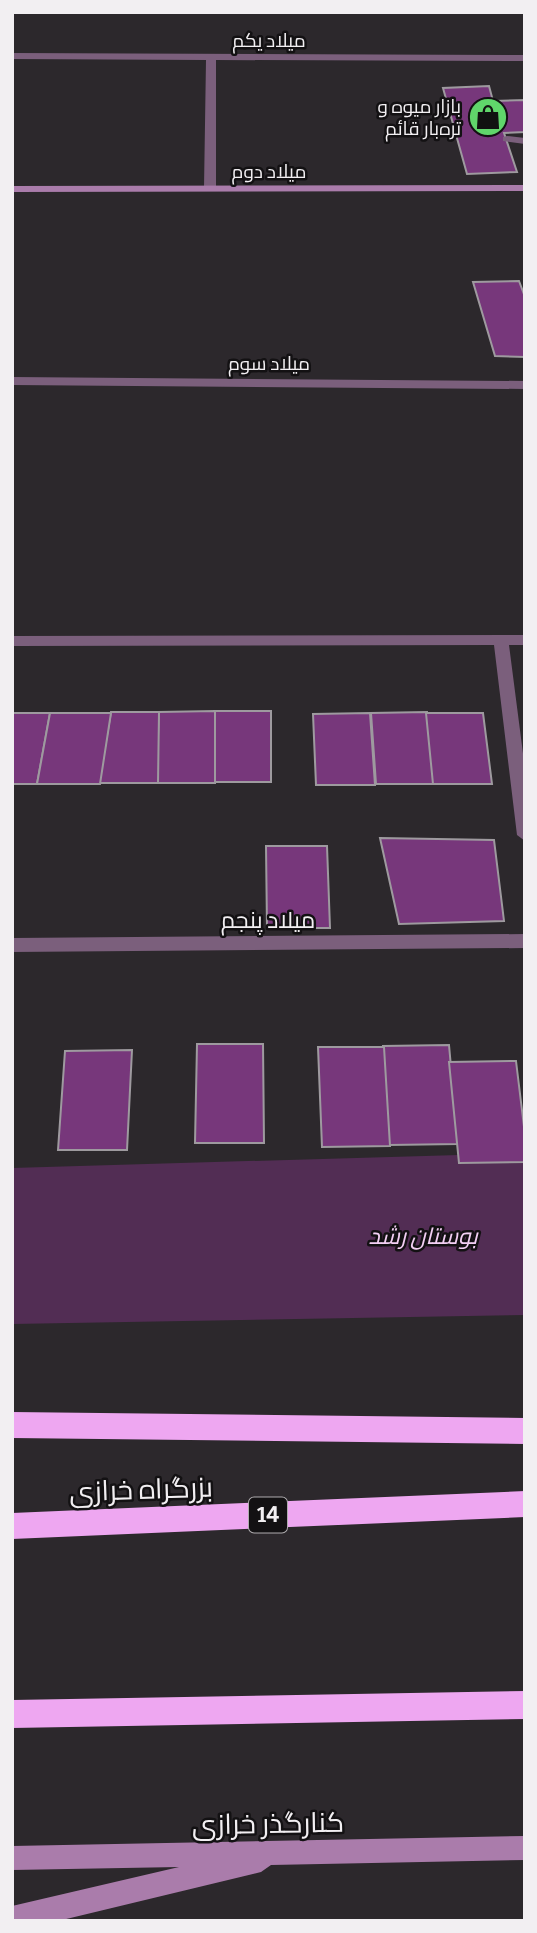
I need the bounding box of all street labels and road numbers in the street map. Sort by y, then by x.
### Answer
street label: میلاد یکم [232,29,306,54]
street label: میلاد دوم [232,160,306,185]
street label: میلاد سوم [228,352,310,377]
street label: میلاد پنجم [221,906,315,936]
street label: بزرگراه خرازی [69,1470,214,1509]
road number: 14 [249,1498,287,1532]
street label: کنارگذر خرازی [192,1806,344,1841]

